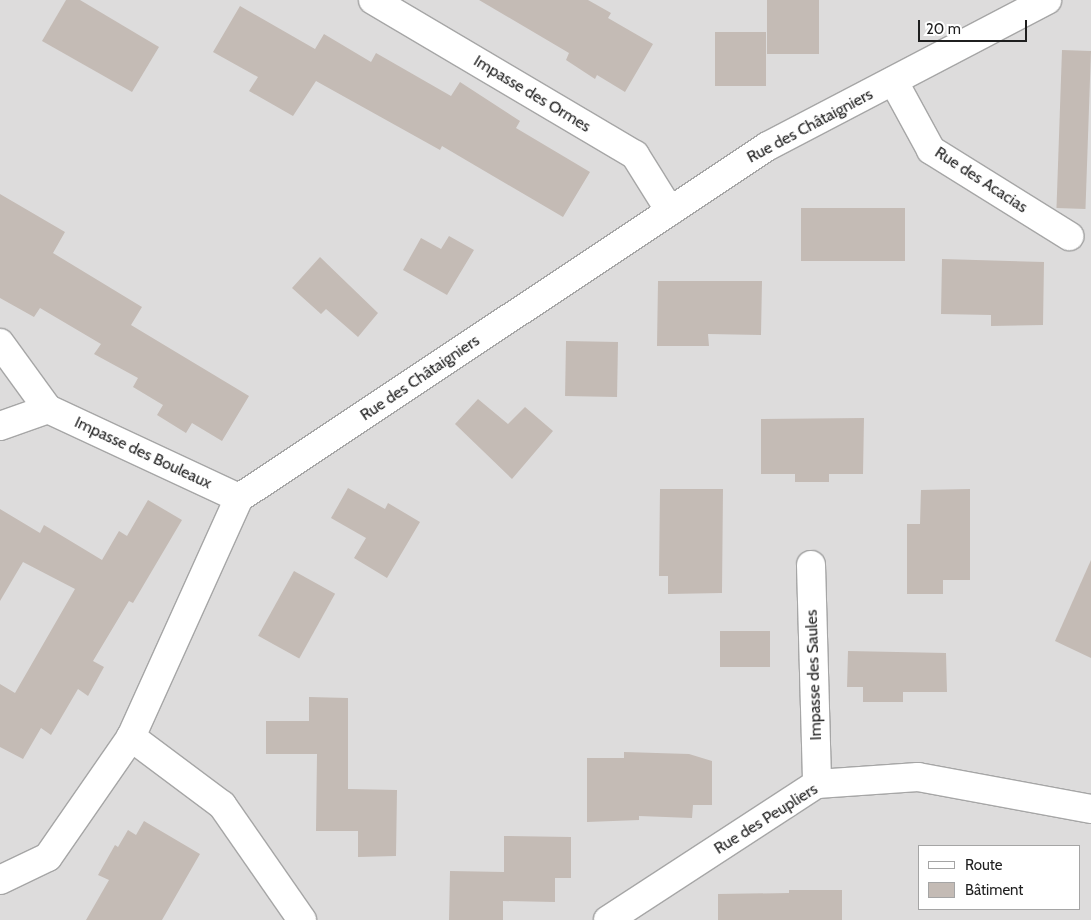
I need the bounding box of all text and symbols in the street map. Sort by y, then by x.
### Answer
scale bar [921,10,1030,42]
text: 20 m [926,20,961,38]
street label: Impasse des Ormes [470,52,594,136]
street label: Rue des Châtaigniers [744,85,876,167]
street label: Rue des Acacias [931,143,1031,217]
street label: Rue des Châtaigniers [357,331,483,425]
street label: Impasse des Bouleaux [71,413,215,493]
street label: Impasse des Saules [802,609,826,741]
street label: Rue des Peupliers [711,779,821,859]
legend [918,845,1081,910]
text: Route [965,856,1003,874]
text: Bâtiment [965,881,1023,899]

